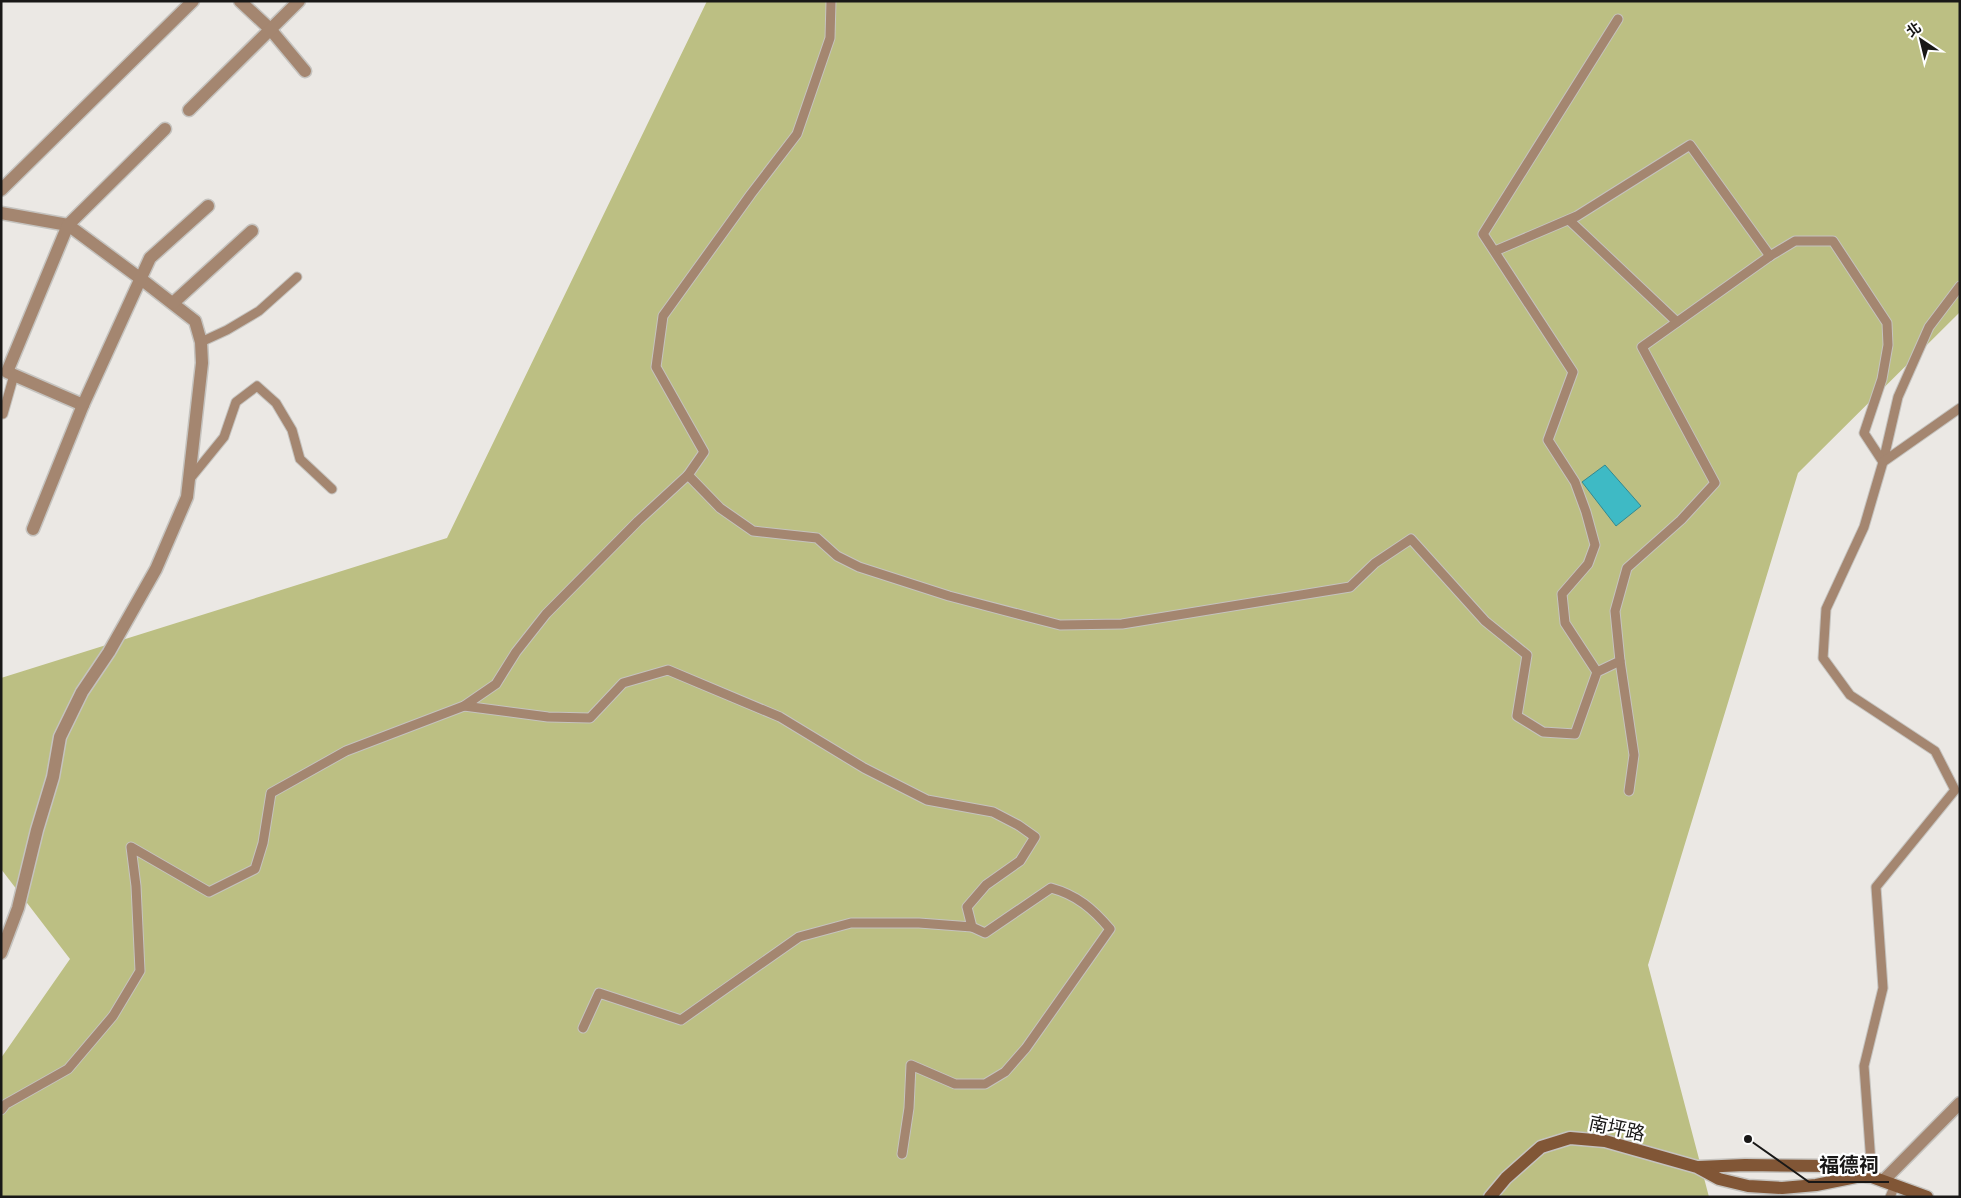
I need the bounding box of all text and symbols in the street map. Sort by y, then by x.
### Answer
north arrow [1896,15,1946,65]
text: 北 [1903,18,1924,41]
street label: 南坪路 [1587,1110,1647,1146]
callout: 福德祠 [1809,1147,1889,1182]
text: 福德祠 [1819,1152,1879,1177]

